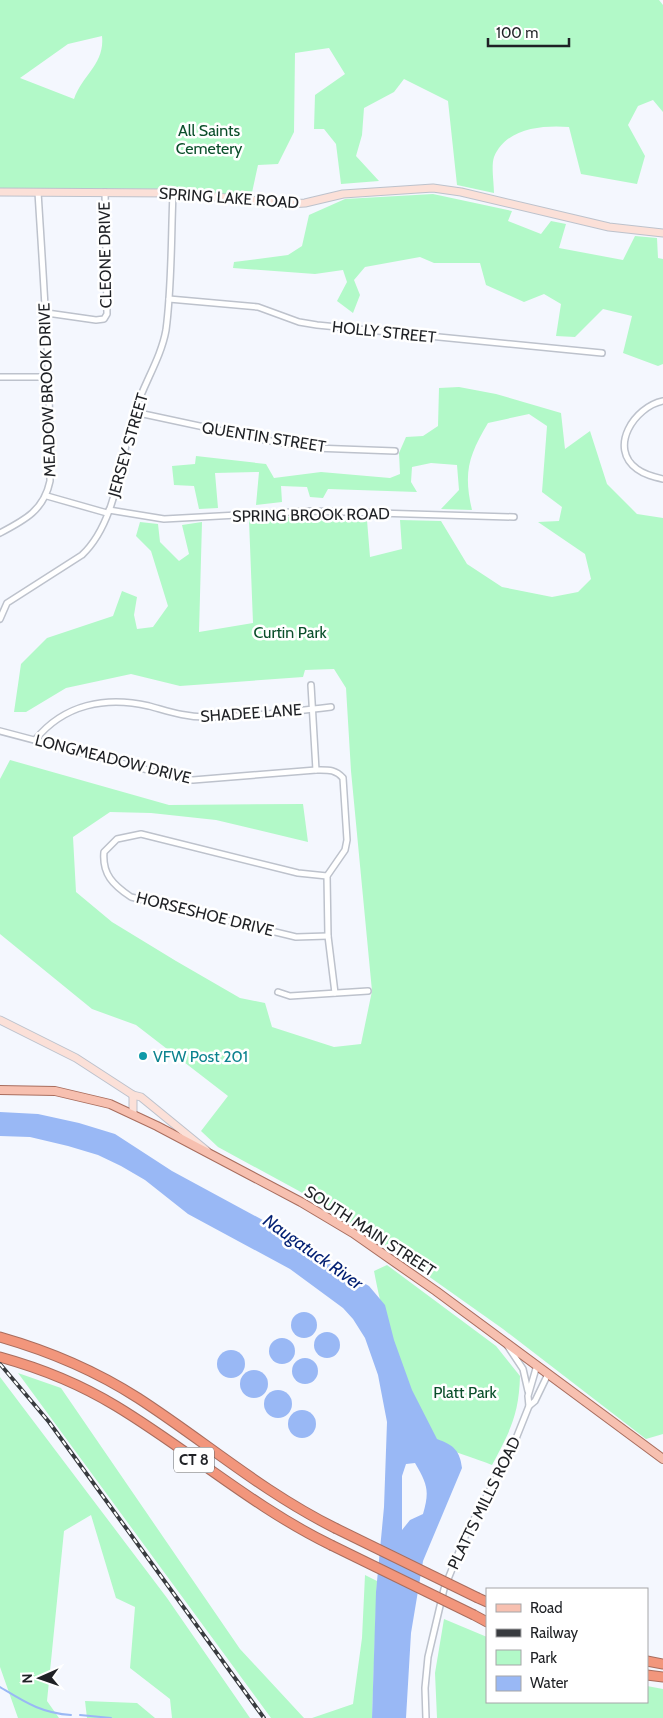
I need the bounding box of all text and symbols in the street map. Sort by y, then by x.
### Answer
scale bar [488,15,569,47]
text: 100 m [496,24,538,42]
park label: All Saints Cemetery [176,121,242,158]
street label: SPRING LAKE ROAD [158,184,300,212]
street label: CLEONE DRIVE [95,201,115,308]
street label: MEADOW BROOK DRIVE [34,302,60,478]
street label: HOLLY STREET [331,317,437,347]
street label: JERSEY STREET [104,390,152,500]
street label: QUENTIN STREET [201,418,328,456]
street label: SPRING BROOK ROAD [232,504,390,526]
park label: Curtin Park [253,623,327,642]
street label: SHADEE LANE [200,700,302,726]
street label: LONGMEADOW DRIVE [33,730,193,788]
street label: HORSESHOE DRIVE [134,888,276,940]
place label: VFW Post 201 [153,1047,248,1066]
marker: VFW Post 201 [137,1050,149,1062]
street label: SOUTH MAIN STREET [301,1182,439,1281]
water label: Naugatuck River [259,1210,368,1295]
park label: Platt Park [433,1383,498,1402]
street label: PLATTS MILLS ROAD [444,1433,524,1573]
road number: CT 8 [174,1448,214,1472]
legend [486,1588,648,1703]
text: Road [530,1599,563,1617]
text: Railway [530,1624,579,1642]
text: Park [530,1649,557,1667]
north arrow [15,1653,65,1703]
text: N [18,1673,36,1684]
text: Water [530,1674,568,1692]

